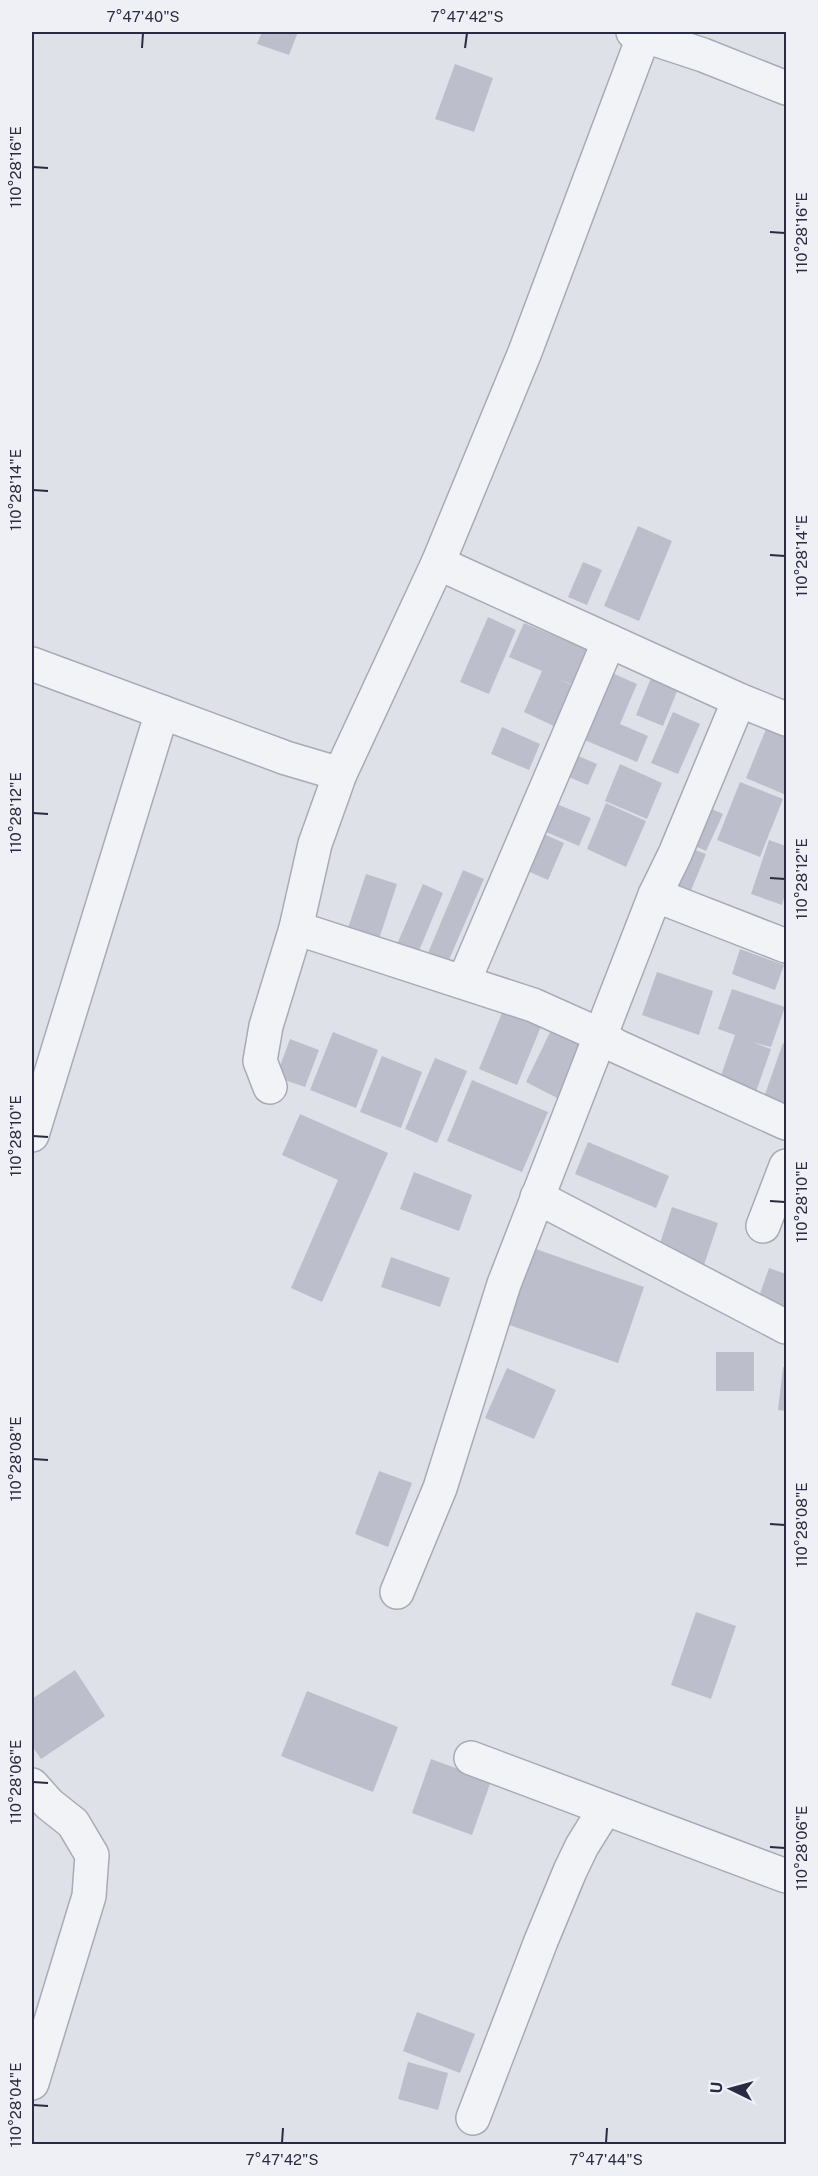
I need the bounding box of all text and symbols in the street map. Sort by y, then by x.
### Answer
text: 7°47'40"S [106,8,180,25]
text: 7°47'42"S [431,8,503,25]
text: 110°28'16"E [7,126,24,208]
text: 110°28'16"E [793,192,810,274]
text: 110°28'14"E [7,449,24,531]
text: 110°28'14"E [793,515,810,597]
text: 110°28'12"E [7,772,24,854]
text: 110°28'12"E [793,838,810,920]
text: 110°28'10"E [7,1095,24,1177]
text: 110°28'10"E [793,1161,810,1243]
text: 110°28'08"E [7,1416,24,1502]
text: 110°28'08"E [793,1482,810,1568]
text: 110°28'06"E [7,1740,24,1824]
text: 110°28'06"E [793,1806,810,1890]
north arrow [701,2059,761,2119]
text: 110°28'04"E [7,2063,24,2147]
text: U [707,2081,727,2094]
text: 7°47'42"S [246,2151,318,2168]
text: 7°47'44"S [569,2151,643,2168]

